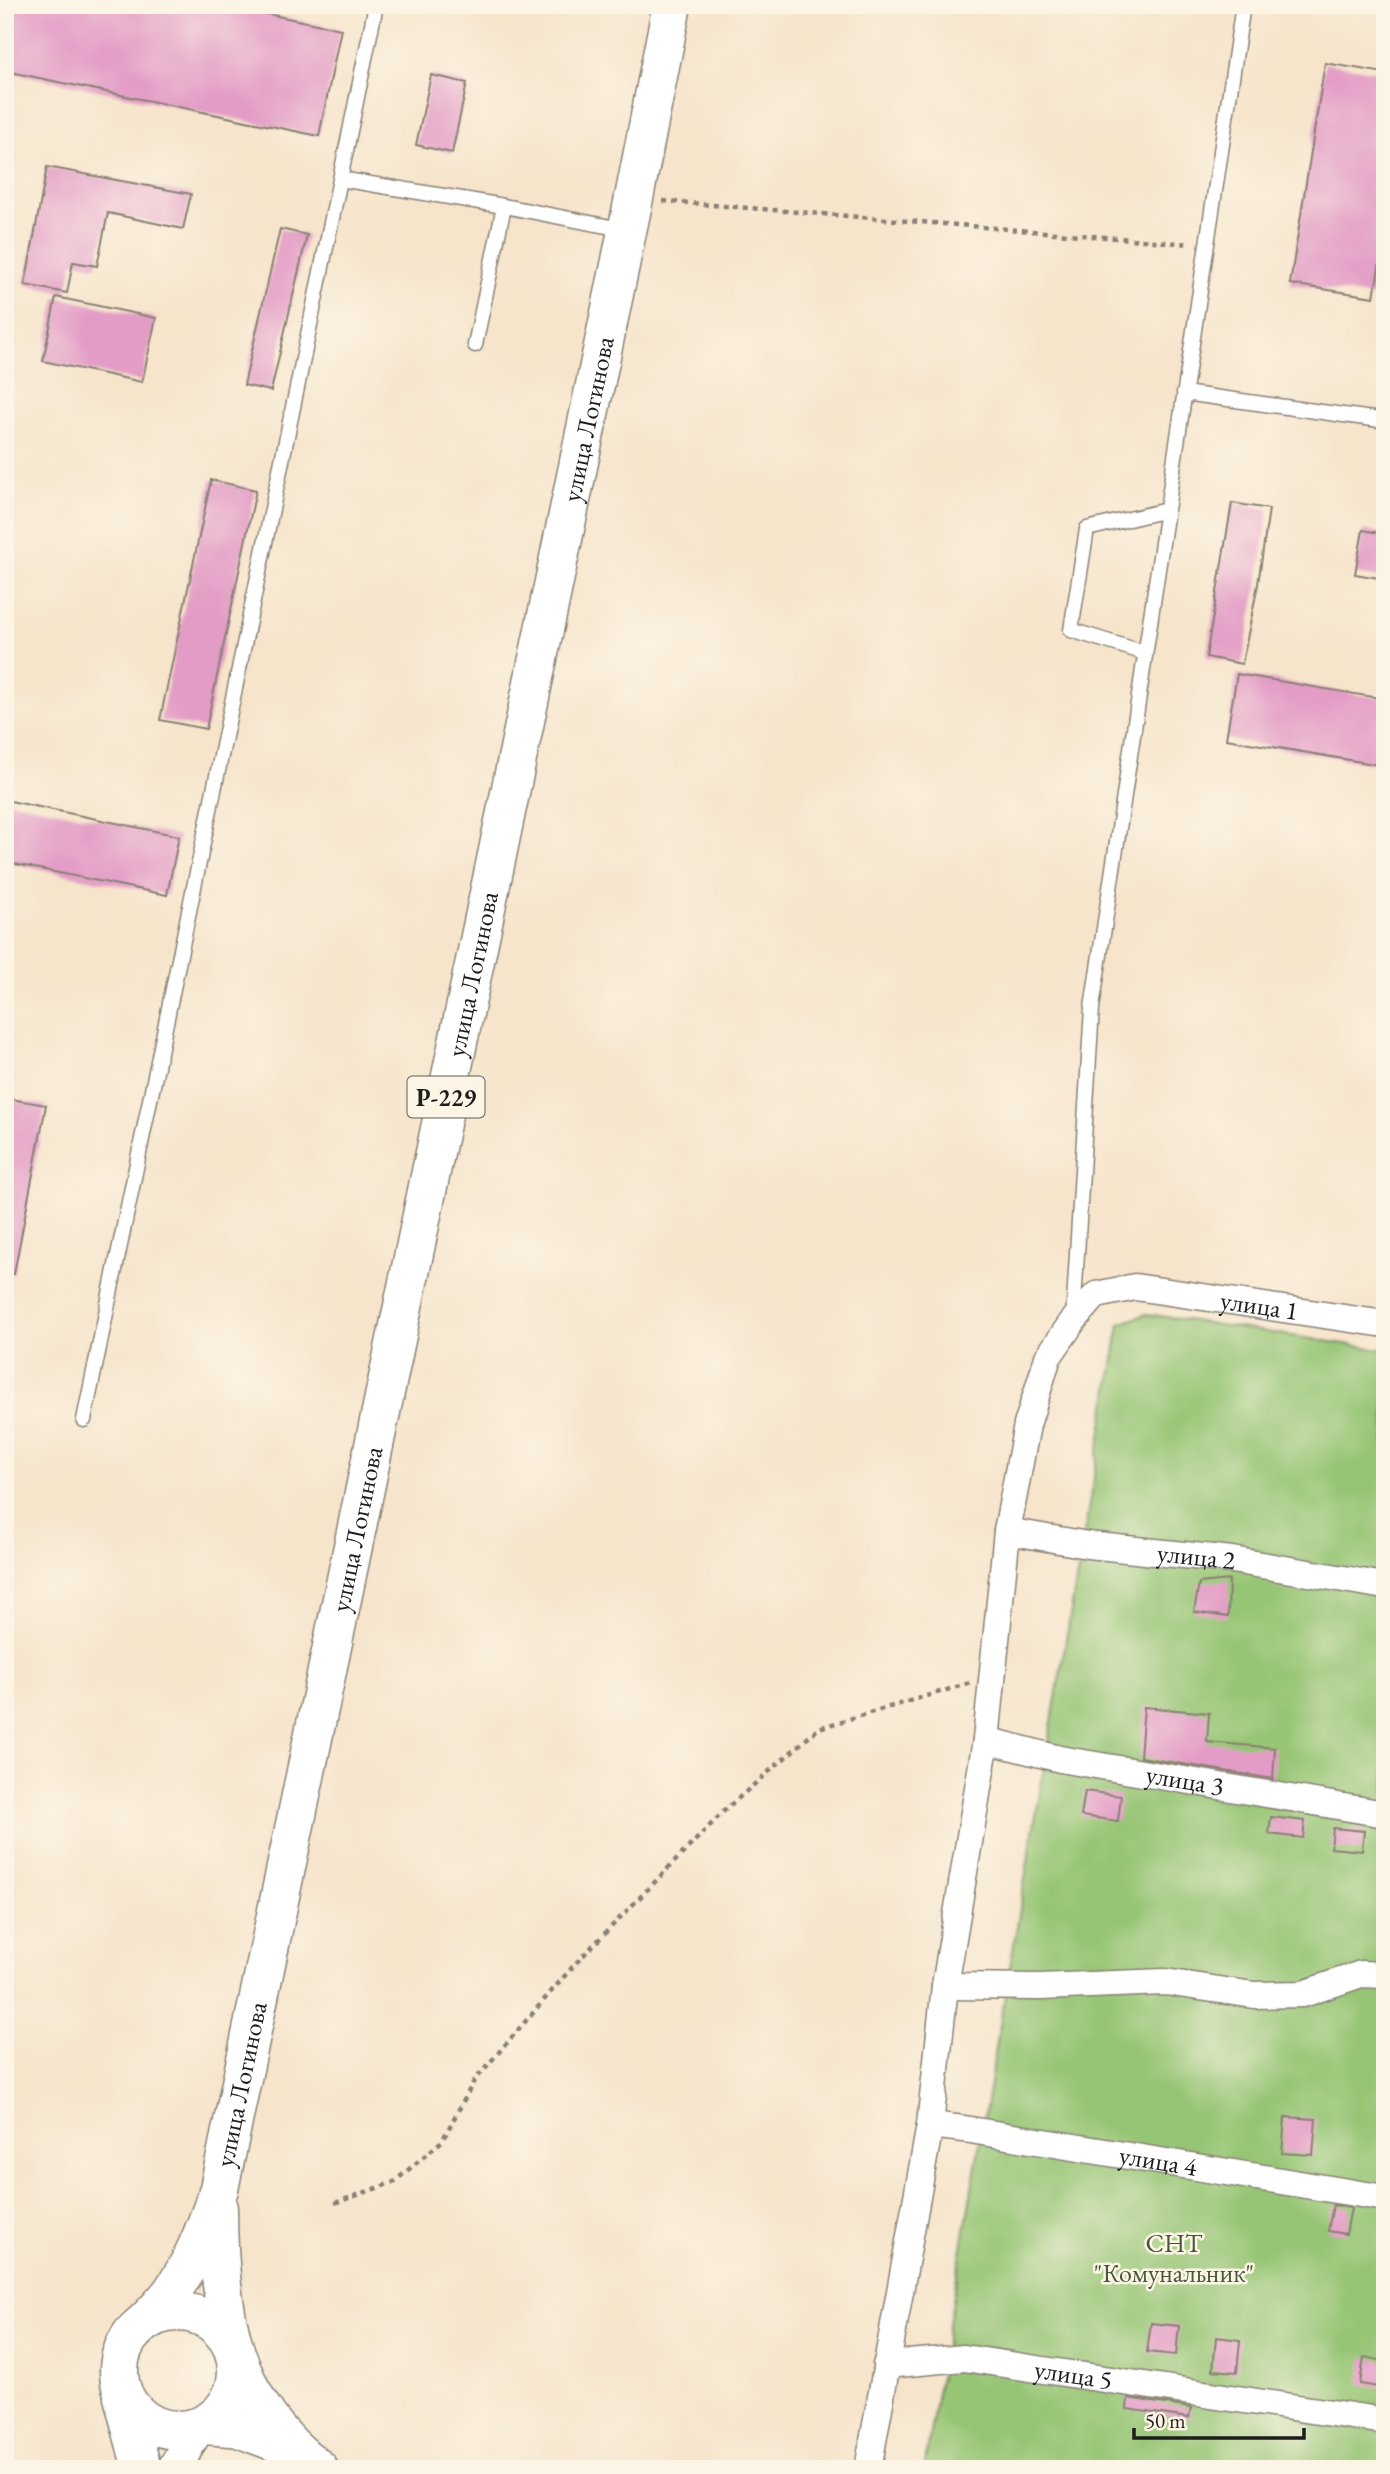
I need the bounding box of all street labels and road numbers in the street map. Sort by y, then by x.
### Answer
street label: улица Логинова [554,333,622,505]
street label: улица Логинова [438,888,506,1060]
road number: Р-229 [408,1077,485,1118]
street label: улица 1 [1218,1283,1301,1328]
street label: улица Логинова [323,1443,390,1615]
street label: улица 2 [1155,1535,1237,1577]
street label: улица 3 [1143,1757,1226,1803]
street label: улица Логинова [207,1998,275,2170]
street label: улица 4 [1117,2138,1200,2184]
street label: улица 5 [1032,2352,1115,2397]

